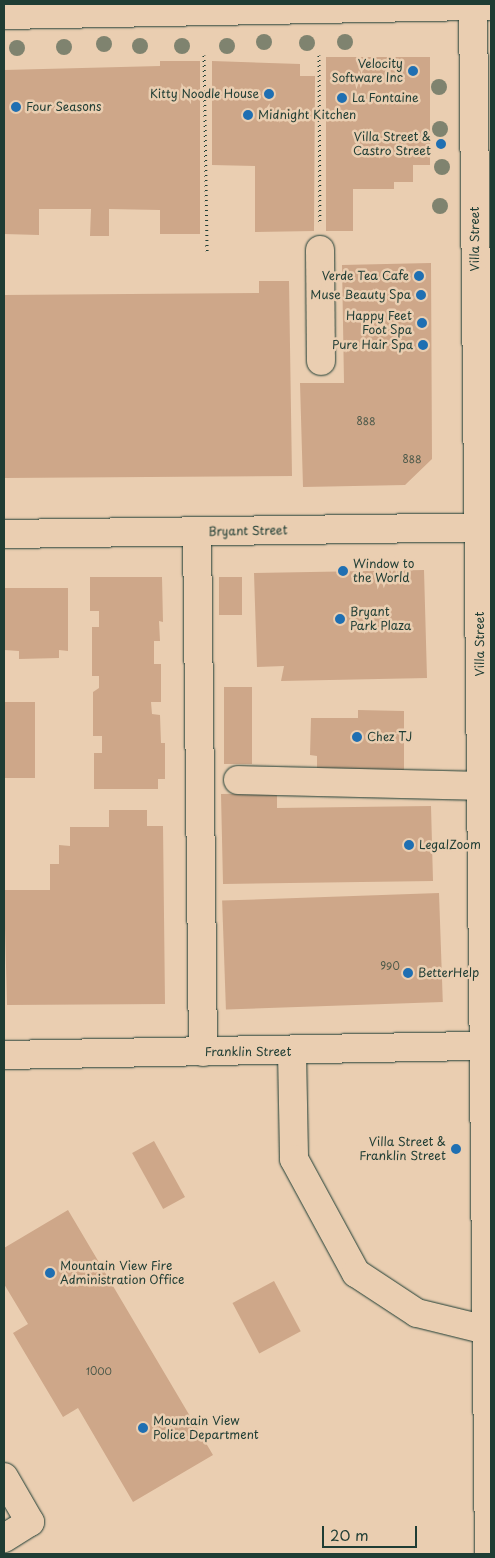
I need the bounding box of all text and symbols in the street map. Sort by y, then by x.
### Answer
place label: Velocity Software Inc [331,57,403,85]
marker: Velocity Software Inc [407,65,419,77]
place label: Kitty Noodle House [148,87,259,101]
marker: Kitty Noodle House [263,88,275,100]
place label: La Fontaine [352,91,420,105]
marker: La Fontaine [336,92,348,104]
place label: Four Seasons [26,100,102,114]
marker: Four Seasons [10,101,22,113]
place label: Midnight Kitchen [258,108,356,122]
marker: Midnight Kitchen [242,109,254,121]
place label: Villa Street & Castro Street [352,130,431,158]
marker: Villa Street & Castro Street [435,138,447,150]
street label: Villa Street [468,206,482,272]
place label: Verde Tea Cafe [322,269,409,283]
marker: Verde Tea Cafe [413,270,425,282]
place label: Muse Beauty Spa [310,288,411,302]
marker: Muse Beauty Spa [415,289,427,301]
place label: Happy Feet Foot Spa [346,309,412,337]
marker: Happy Feet Foot Spa [416,317,428,329]
place label: Pure Hair Spa [332,338,413,352]
marker: Pure Hair Spa [417,339,429,351]
house number: 888 [356,415,376,427]
house number: 888 [402,453,422,465]
street label: Bryant Street [208,523,288,539]
place label: Window to the World [353,557,414,585]
marker: Window to the World [337,565,349,577]
place label: Bryant Park Plaza [350,605,412,633]
street label: Villa Street [473,611,487,677]
marker: Bryant Park Plaza [334,613,346,625]
place label: Chez TJ [367,730,413,744]
marker: Chez TJ [351,731,363,743]
place label: LegalZoom [419,838,481,852]
marker: LegalZoom [403,839,415,851]
house number: 990 [380,960,400,972]
place label: BetterHelp [418,966,479,980]
marker: BetterHelp [402,967,414,979]
street label: Franklin Street [204,1045,292,1059]
place label: Villa Street & Franklin Street [359,1135,446,1163]
marker: Villa Street & Franklin Street [450,1143,462,1155]
place label: Mountain View Fire Administration Office [60,1259,184,1287]
marker: Mountain View Fire Administration Office [44,1267,56,1279]
house number: 1000 [86,1365,112,1377]
place label: Mountain View Police Department [153,1414,259,1442]
marker: Mountain View Police Department [137,1422,149,1434]
scale bar [325,1516,420,1548]
text: 20 m [330,1523,369,1546]

